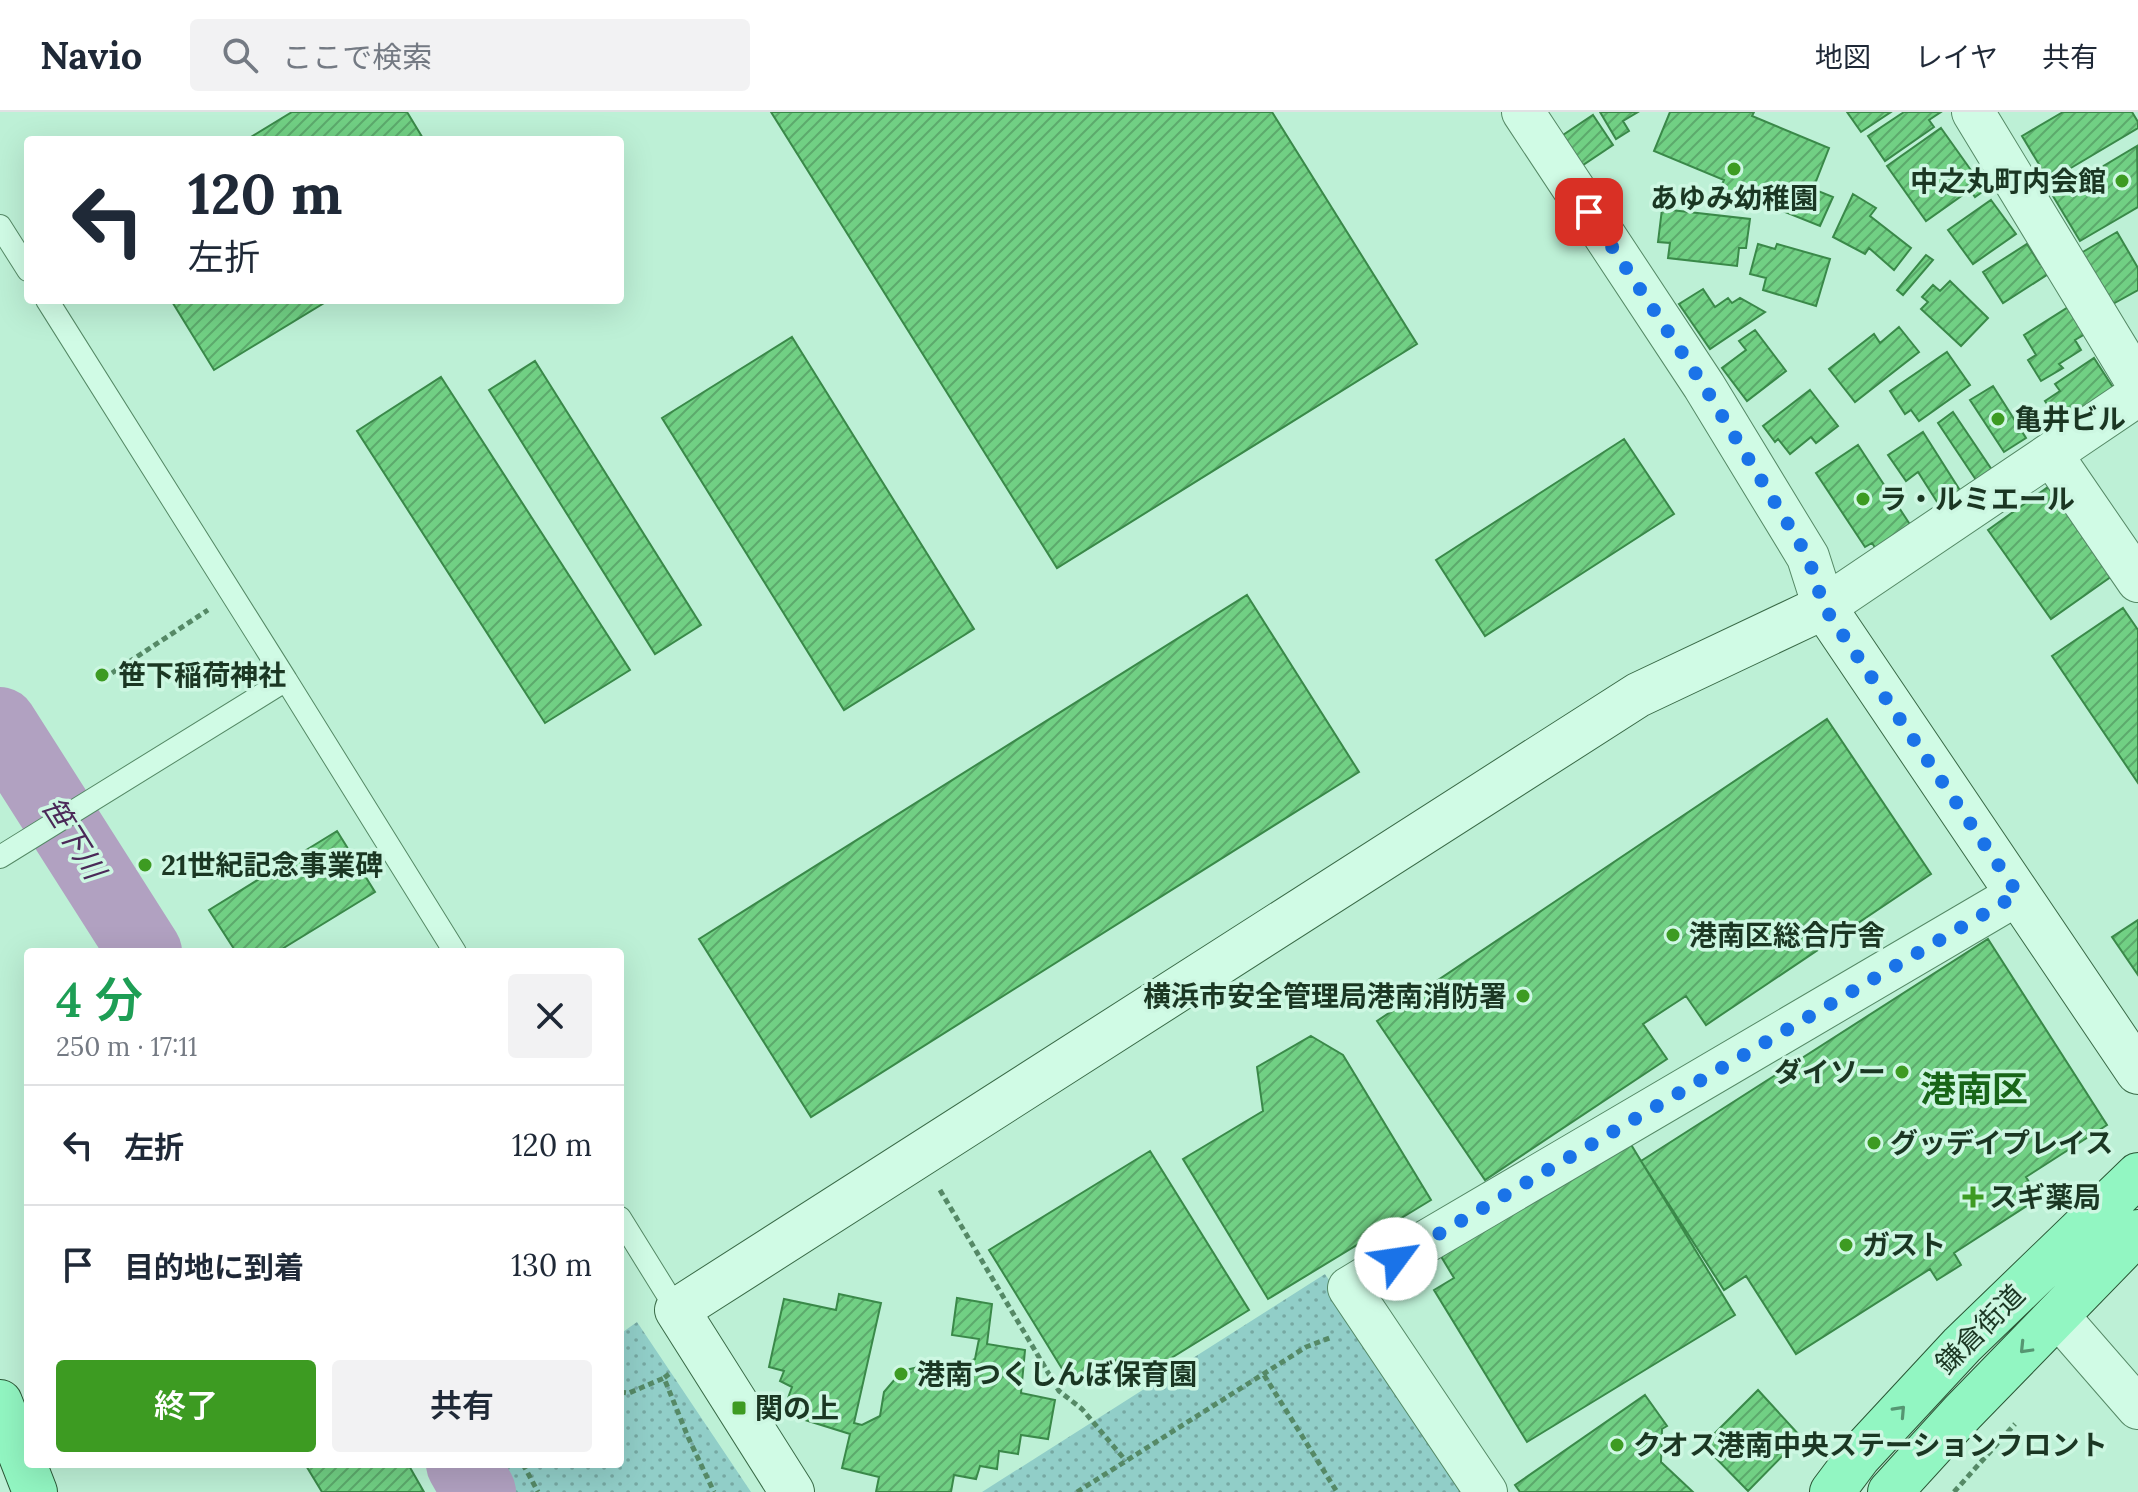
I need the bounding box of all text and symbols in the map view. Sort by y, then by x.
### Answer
search box [190,19,750,91]
text: Navio [40,31,142,79]
icon: search [218,33,262,77]
text: ここで検索 [282,38,432,76]
text: 地図 [1815,39,1871,75]
text: レイヤ [1915,39,1998,75]
text: 共有 [2042,39,2098,75]
text: 120 m [188,158,342,229]
marker: あゆみ幼稚園 [1725,160,1743,178]
place label: 中之丸町内会館 [1910,163,2106,199]
icon: left [56,168,160,272]
marker: 中之丸町内会館 [2113,172,2131,190]
pin [1555,178,1623,246]
place label: あゆみ幼稚園 [1650,180,1818,216]
icon: arrive [1567,190,1611,234]
text: 左折 [188,234,260,280]
place label: 亀井ビル [2014,401,2126,437]
marker: 亀井ビル [1989,410,2007,428]
place label: ラ・ルミエール [1879,481,2075,517]
marker: ラ・ルミエール [1854,490,1872,508]
place label: 笹下稲荷神社 [118,657,286,693]
marker: 笹下稲荷神社 [93,666,111,684]
water label: 笹下川 [34,789,115,888]
place label: 21世紀記念事業碑 [161,847,383,883]
marker: 21世紀記念事業碑 [136,856,154,874]
place label: 港南区総合庁舎 [1689,917,1885,953]
marker: 港南区総合庁舎 [1664,926,1682,944]
text: 4 分 [56,969,143,1030]
button: close [508,974,592,1058]
place label: 横浜市安全管理局港南消防署 [1143,978,1507,1014]
marker: 横浜市安全管理局港南消防署 [1514,987,1532,1005]
text: 250 m · 17:11 [56,1030,197,1063]
place label: ダイソー [1774,1054,1886,1090]
marker: ダイソー [1893,1063,1911,1081]
district label: 港南区 [1920,1066,2028,1112]
icon: left [56,1123,100,1167]
place label: グッデイプレイス [1890,1125,2113,1161]
text: 120 m [512,1126,592,1164]
text: 左折 [124,1128,184,1166]
marker: グッデイプレイス [1865,1134,1883,1152]
place label: スギ薬局 [1989,1179,2101,1215]
marker: スギ薬局 [1964,1188,1982,1206]
position arrow [1354,1217,1438,1301]
place label: ガスト [1862,1227,1946,1263]
marker: ガスト [1837,1236,1855,1254]
icon: arrive [56,1243,100,1287]
text: 130 m [511,1246,592,1284]
text: 目的地に到着 [124,1248,304,1286]
street label: 鎌倉街道 [1928,1277,2032,1381]
one-way arrow [2019,1339,2034,1353]
place label: 港南つくしんぼ保育園 [917,1356,1197,1392]
button: 終了 [56,1360,316,1452]
button: 共有 [332,1360,592,1452]
marker: 港南つくしんぼ保育園 [892,1365,910,1383]
place label: 関の上 [755,1390,839,1426]
marker: 関の上 [730,1399,748,1417]
one-way arrow [1891,1406,1905,1421]
place label: クオス港南中央ステーションフロント [1633,1427,2108,1463]
marker: クオス港南中央ステーションフロント [1608,1436,1626,1454]

